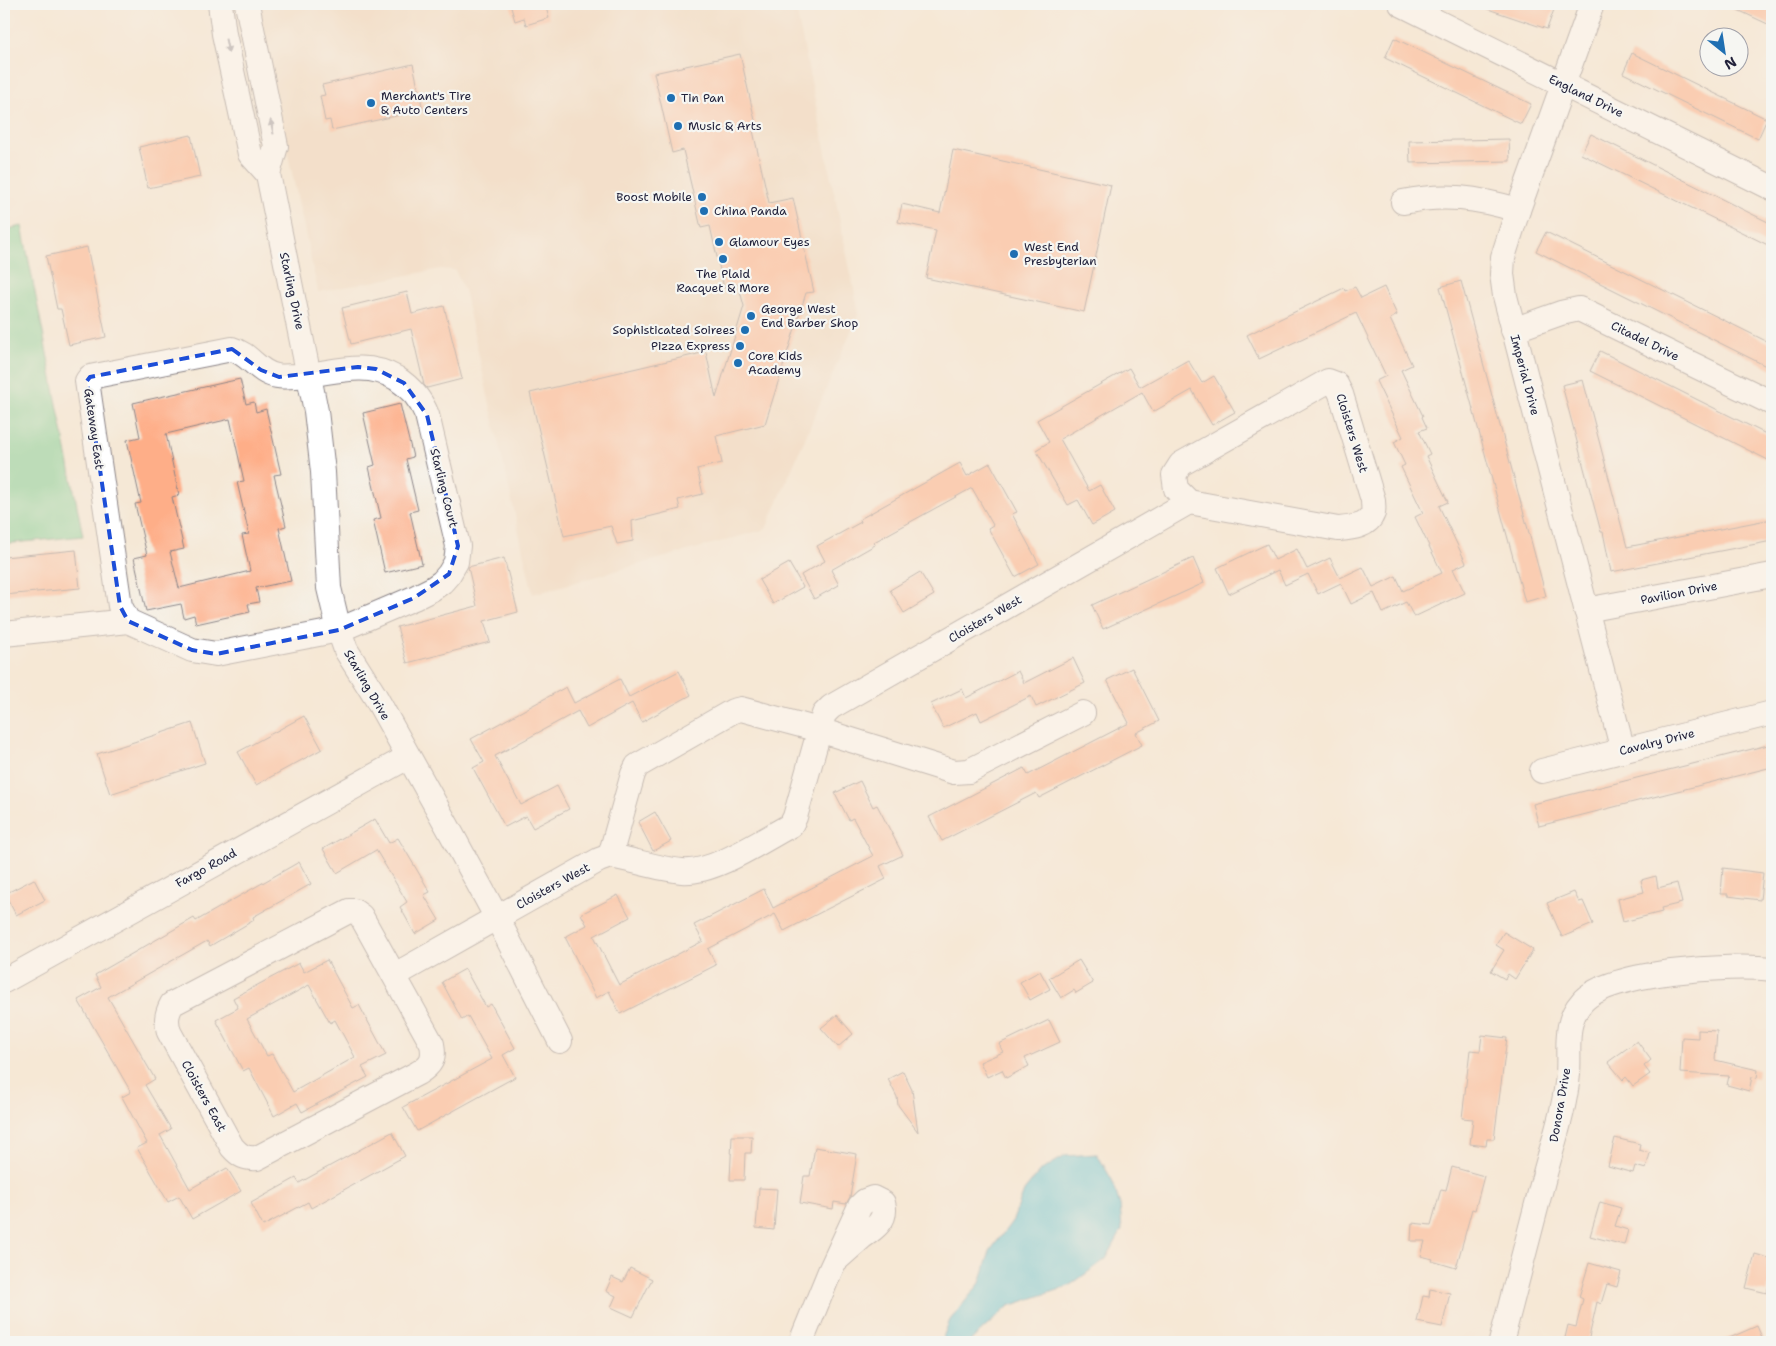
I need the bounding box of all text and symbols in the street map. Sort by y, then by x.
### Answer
north arrow [1698,28,1748,78]
one-way arrow [223,38,231,54]
text: N [1721,53,1740,74]
street label: England Drive [1546,71,1626,121]
place label: Merchant's Tire & Auto Centers [381,88,471,118]
place label: Tin Pan [681,90,724,106]
marker: Tin Pan [665,92,677,104]
marker: Merchant's Tire & Auto Centers [365,97,377,109]
place label: Music & Arts [688,118,762,134]
one-way arrow [268,120,276,135]
marker: Music & Arts [672,120,684,132]
place label: Boost Mobile [616,189,692,205]
marker: Boost Mobile [696,191,708,203]
place label: China Panda [714,203,787,219]
marker: China Panda [698,205,710,217]
place label: Glamour Eyes [729,234,810,250]
marker: Glamour Eyes [713,236,725,248]
place label: West End Presbyterian [1024,239,1097,269]
marker: West End Presbyterian [1008,248,1020,260]
street label: Starling Drive [276,251,308,332]
marker: The Plaid Racquet & More [717,253,729,265]
place label: The Plaid Racquet & More [676,266,770,296]
place label: George West End Barber Shop [761,301,858,331]
marker: George West End Barber Shop [745,310,757,322]
street label: Citadel Drive [1608,318,1682,365]
place label: Sophisticated Soirees [613,322,735,338]
marker: Sophisticated Soirees [739,324,751,336]
street label: Imperial Drive [1507,333,1544,417]
place label: Pizza Express [651,338,730,354]
marker: Pizza Express [734,340,746,352]
place label: Core Kids Academy [748,348,802,378]
marker: Core Kids Academy [732,357,744,369]
street label: Gateway East [80,387,108,471]
street label: Cloisters West [1332,391,1372,475]
street label: Starling Court [426,447,462,529]
street label: Pavilion Drive [1639,578,1719,608]
street label: Cloisters West [945,592,1025,646]
street label: Starling Drive [340,647,394,723]
street label: Cavalry Drive [1618,725,1697,759]
street label: Fargo Road [173,845,240,891]
street label: Cloisters West [513,859,593,913]
street label: Cloisters East [178,1058,230,1134]
street label: Donora Drive [1546,1066,1574,1144]

